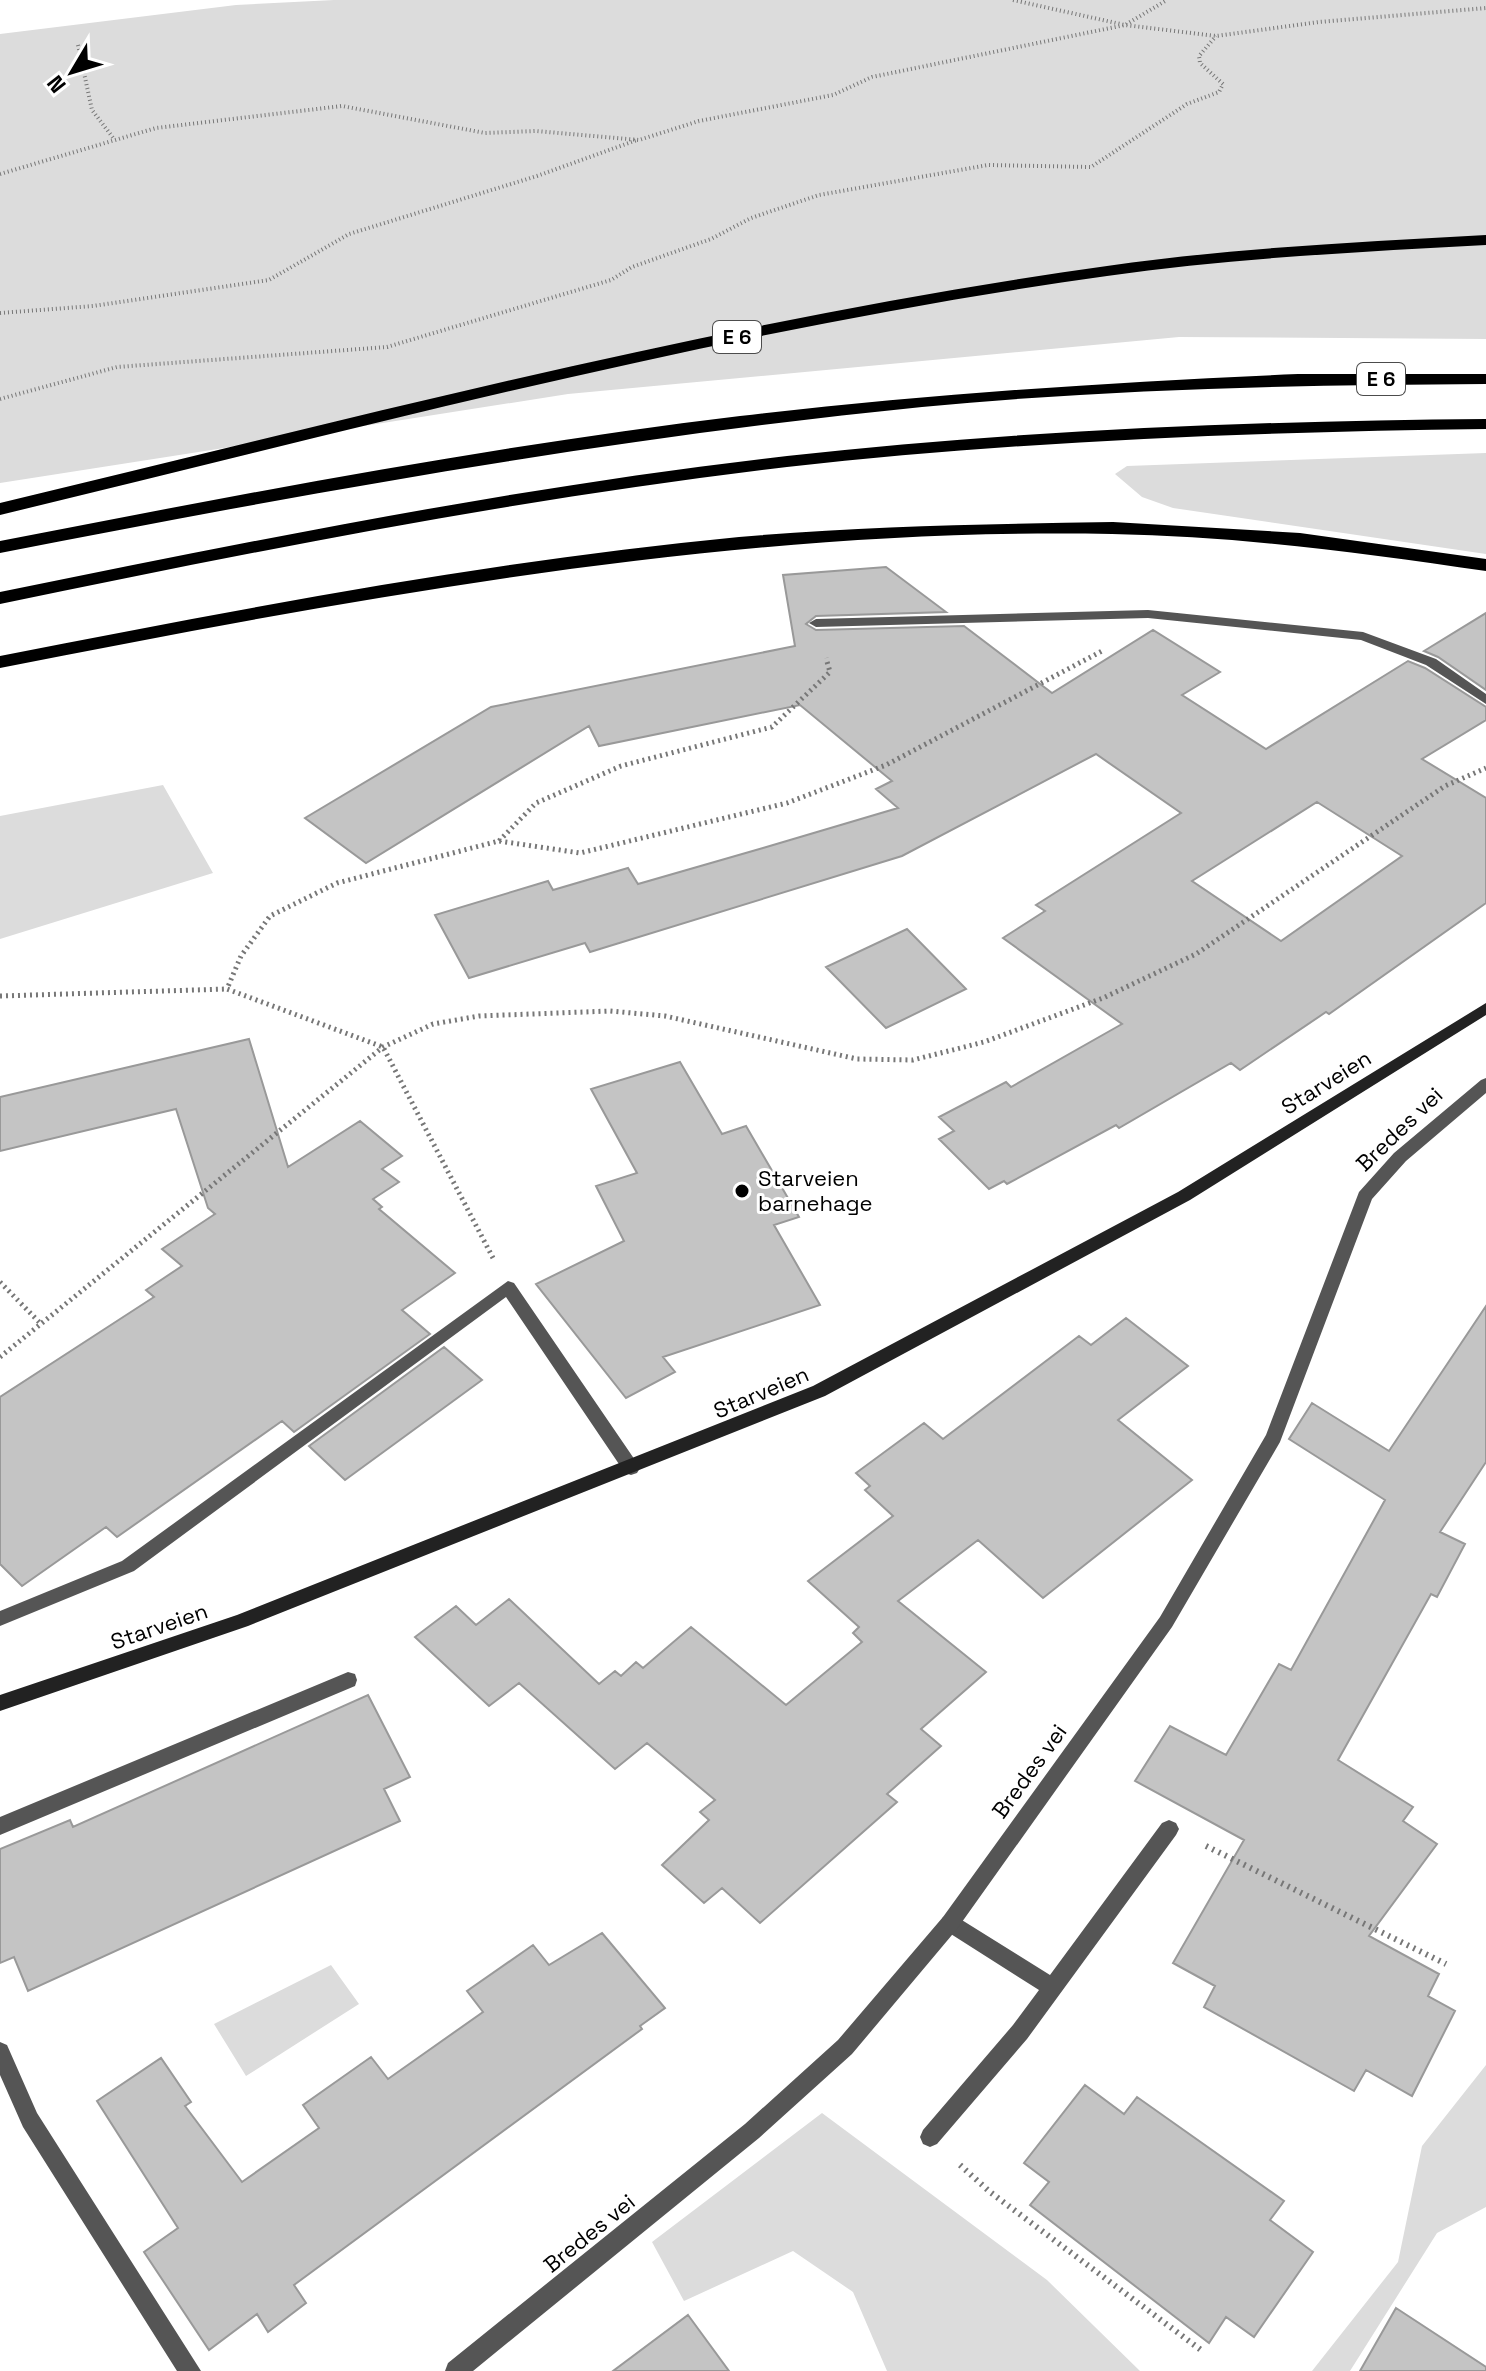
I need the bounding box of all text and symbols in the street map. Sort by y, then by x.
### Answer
north arrow [32,32,112,112]
text: N [41,70,72,99]
road number: E 6 [713,321,761,353]
road number: E 6 [1357,363,1405,395]
street label: Starveien [1276,1043,1376,1121]
street label: Bredes vei [1350,1081,1448,1177]
place label: Starveien barnehage [758,1164,873,1217]
marker: Starveien barnehage [733,1182,751,1200]
street label: Starveien [709,1359,813,1425]
street label: Starveien [107,1596,211,1656]
street label: Bredes vei [985,1718,1073,1824]
street label: Bredes vei [538,2188,640,2278]

